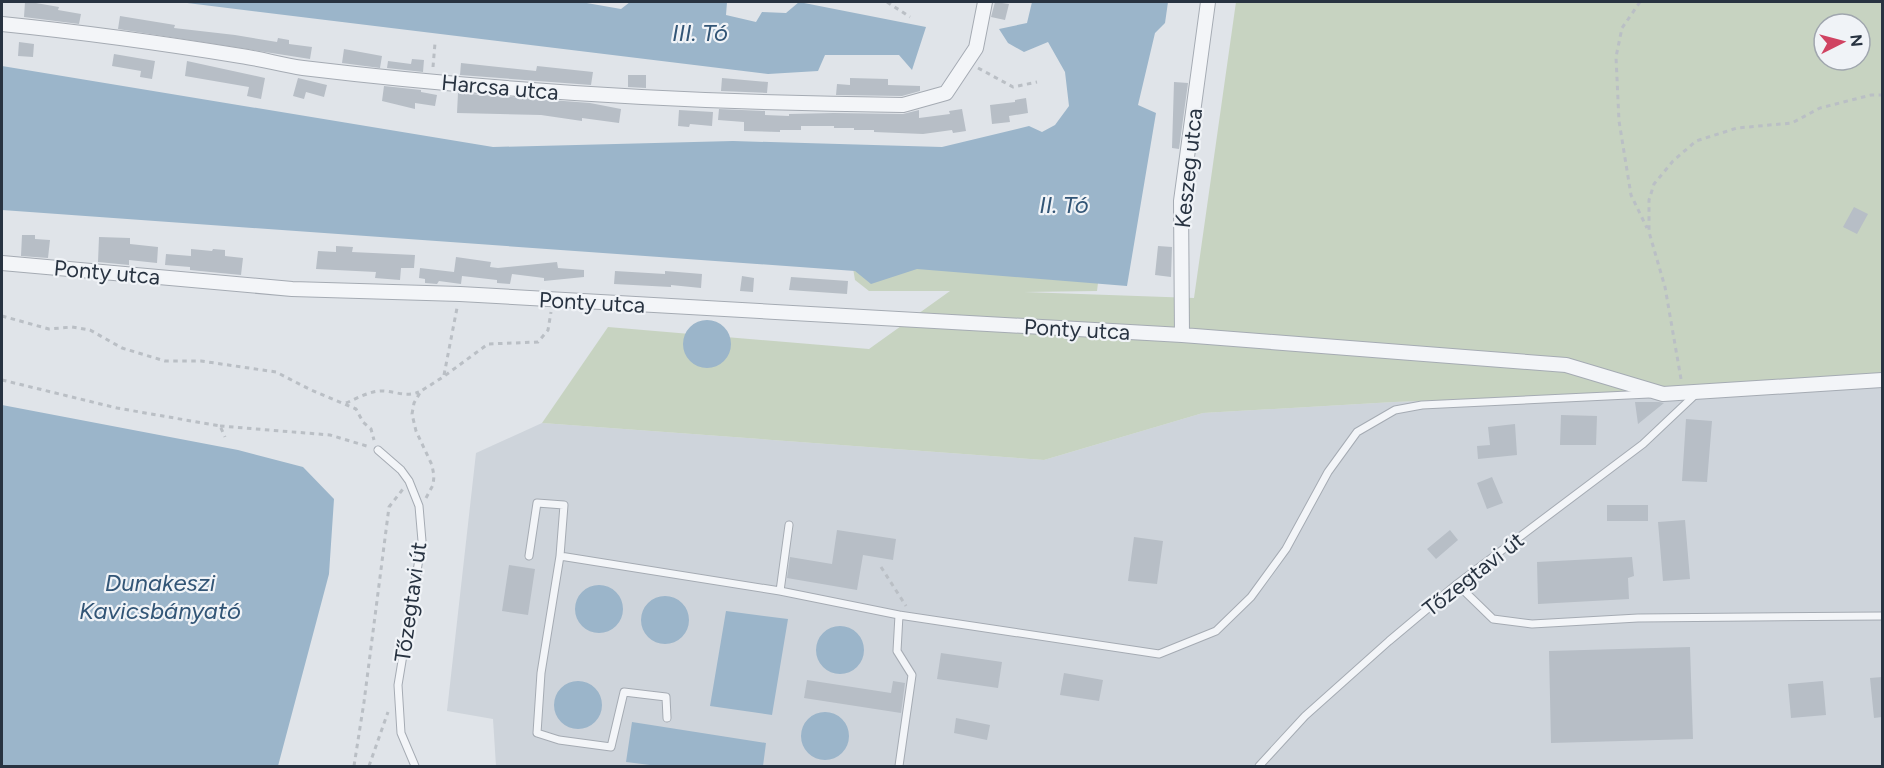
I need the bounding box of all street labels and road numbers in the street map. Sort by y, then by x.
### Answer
street label: Harcsa utca [440,69,560,106]
street label: Keszeg utca [1169,107,1208,229]
street label: Ponty utca [53,254,161,291]
street label: Ponty utca [538,286,646,319]
street label: Ponty utca [1023,313,1131,346]
street label: Tőzegtavi út [1417,526,1529,622]
street label: Tőzegtavi út [389,540,432,664]

